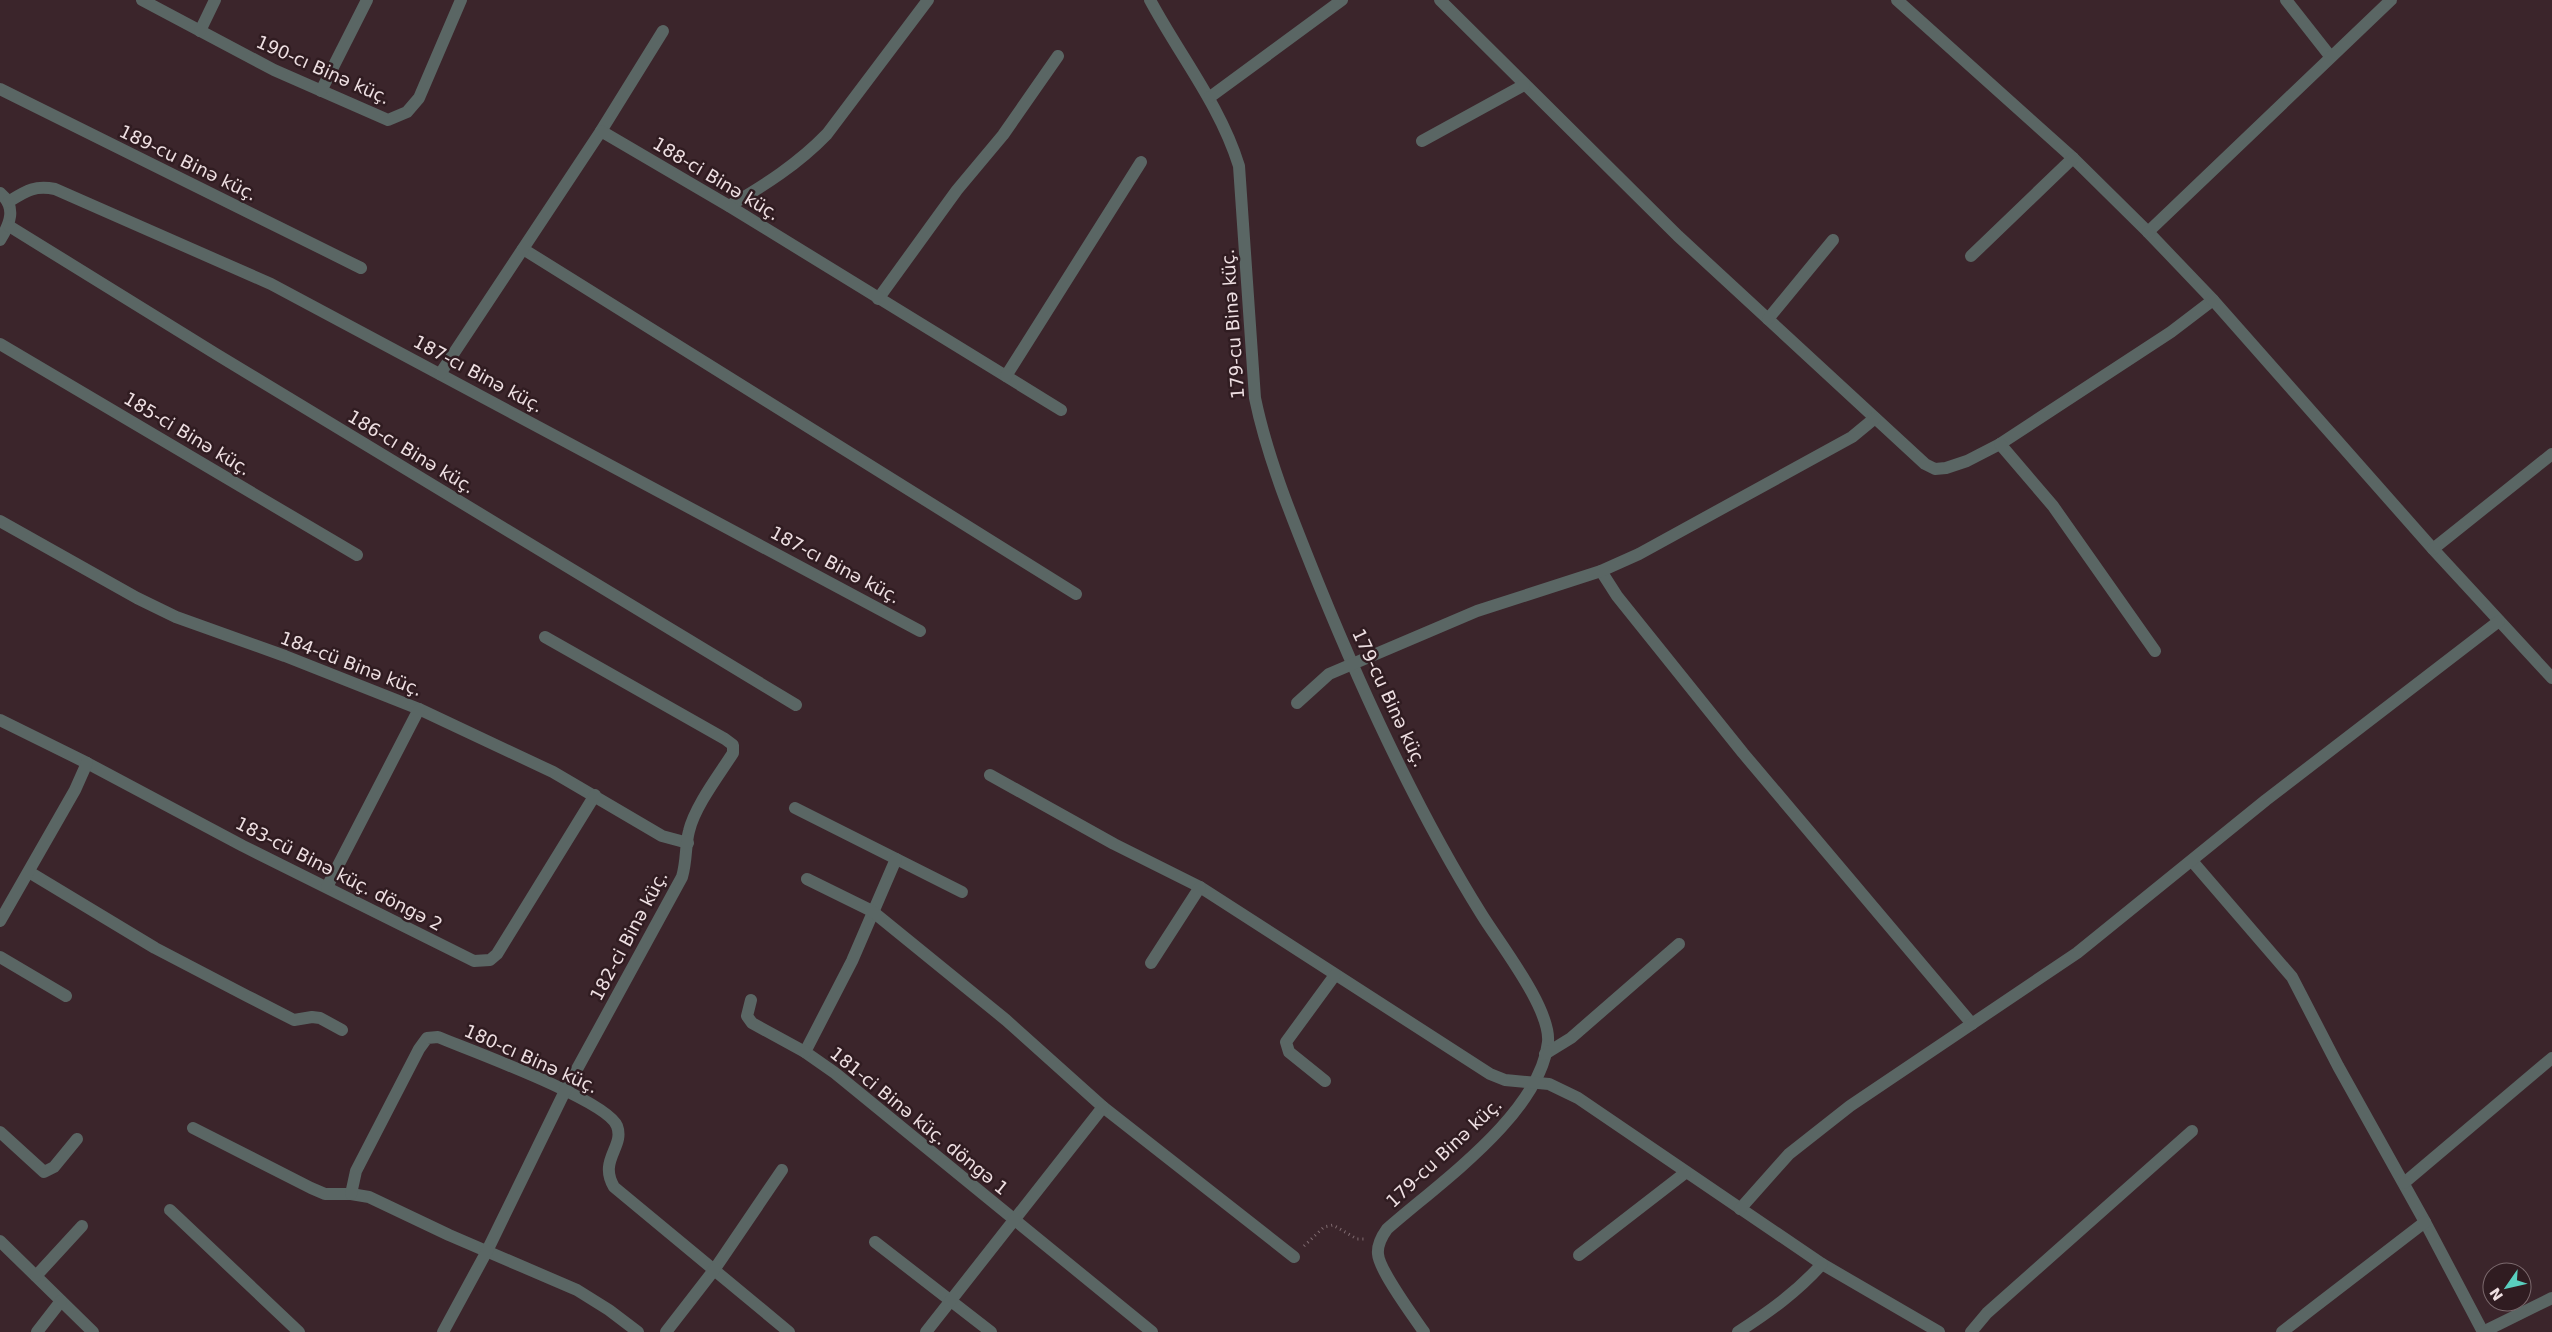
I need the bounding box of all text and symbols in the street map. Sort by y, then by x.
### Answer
street label: 190-cı Binə küç. [253,31,393,108]
street label: 189-cu Binə küç. [116,120,260,205]
street label: 188-ci Binə küç. [649,133,783,225]
street label: 179-cu Binə küç. [1217,248,1248,400]
street label: 187-cı Binə küç. [410,331,547,417]
street label: 185-ci Binə küç. [120,388,254,480]
street label: 186-cı Binə küç. [344,406,478,498]
street label: 187-cı Binə küç. [767,522,904,608]
street label: 179-cu Binə küç. [1348,625,1431,770]
street label: 184-cü Binə küç. [277,627,425,700]
street label: 183-cü Binə küç. döngə 2 [232,812,446,935]
street label: 182-ci Binə küç. [586,867,672,1004]
street label: 180-cı Binə küç. [461,1020,601,1097]
street label: 181-ci Binə küç. döngə 1 [826,1042,1013,1199]
street label: 179-cu Binə küç. [1382,1094,1506,1212]
north arrow [2482,1262,2532,1312]
text: N [2486,1285,2506,1304]

